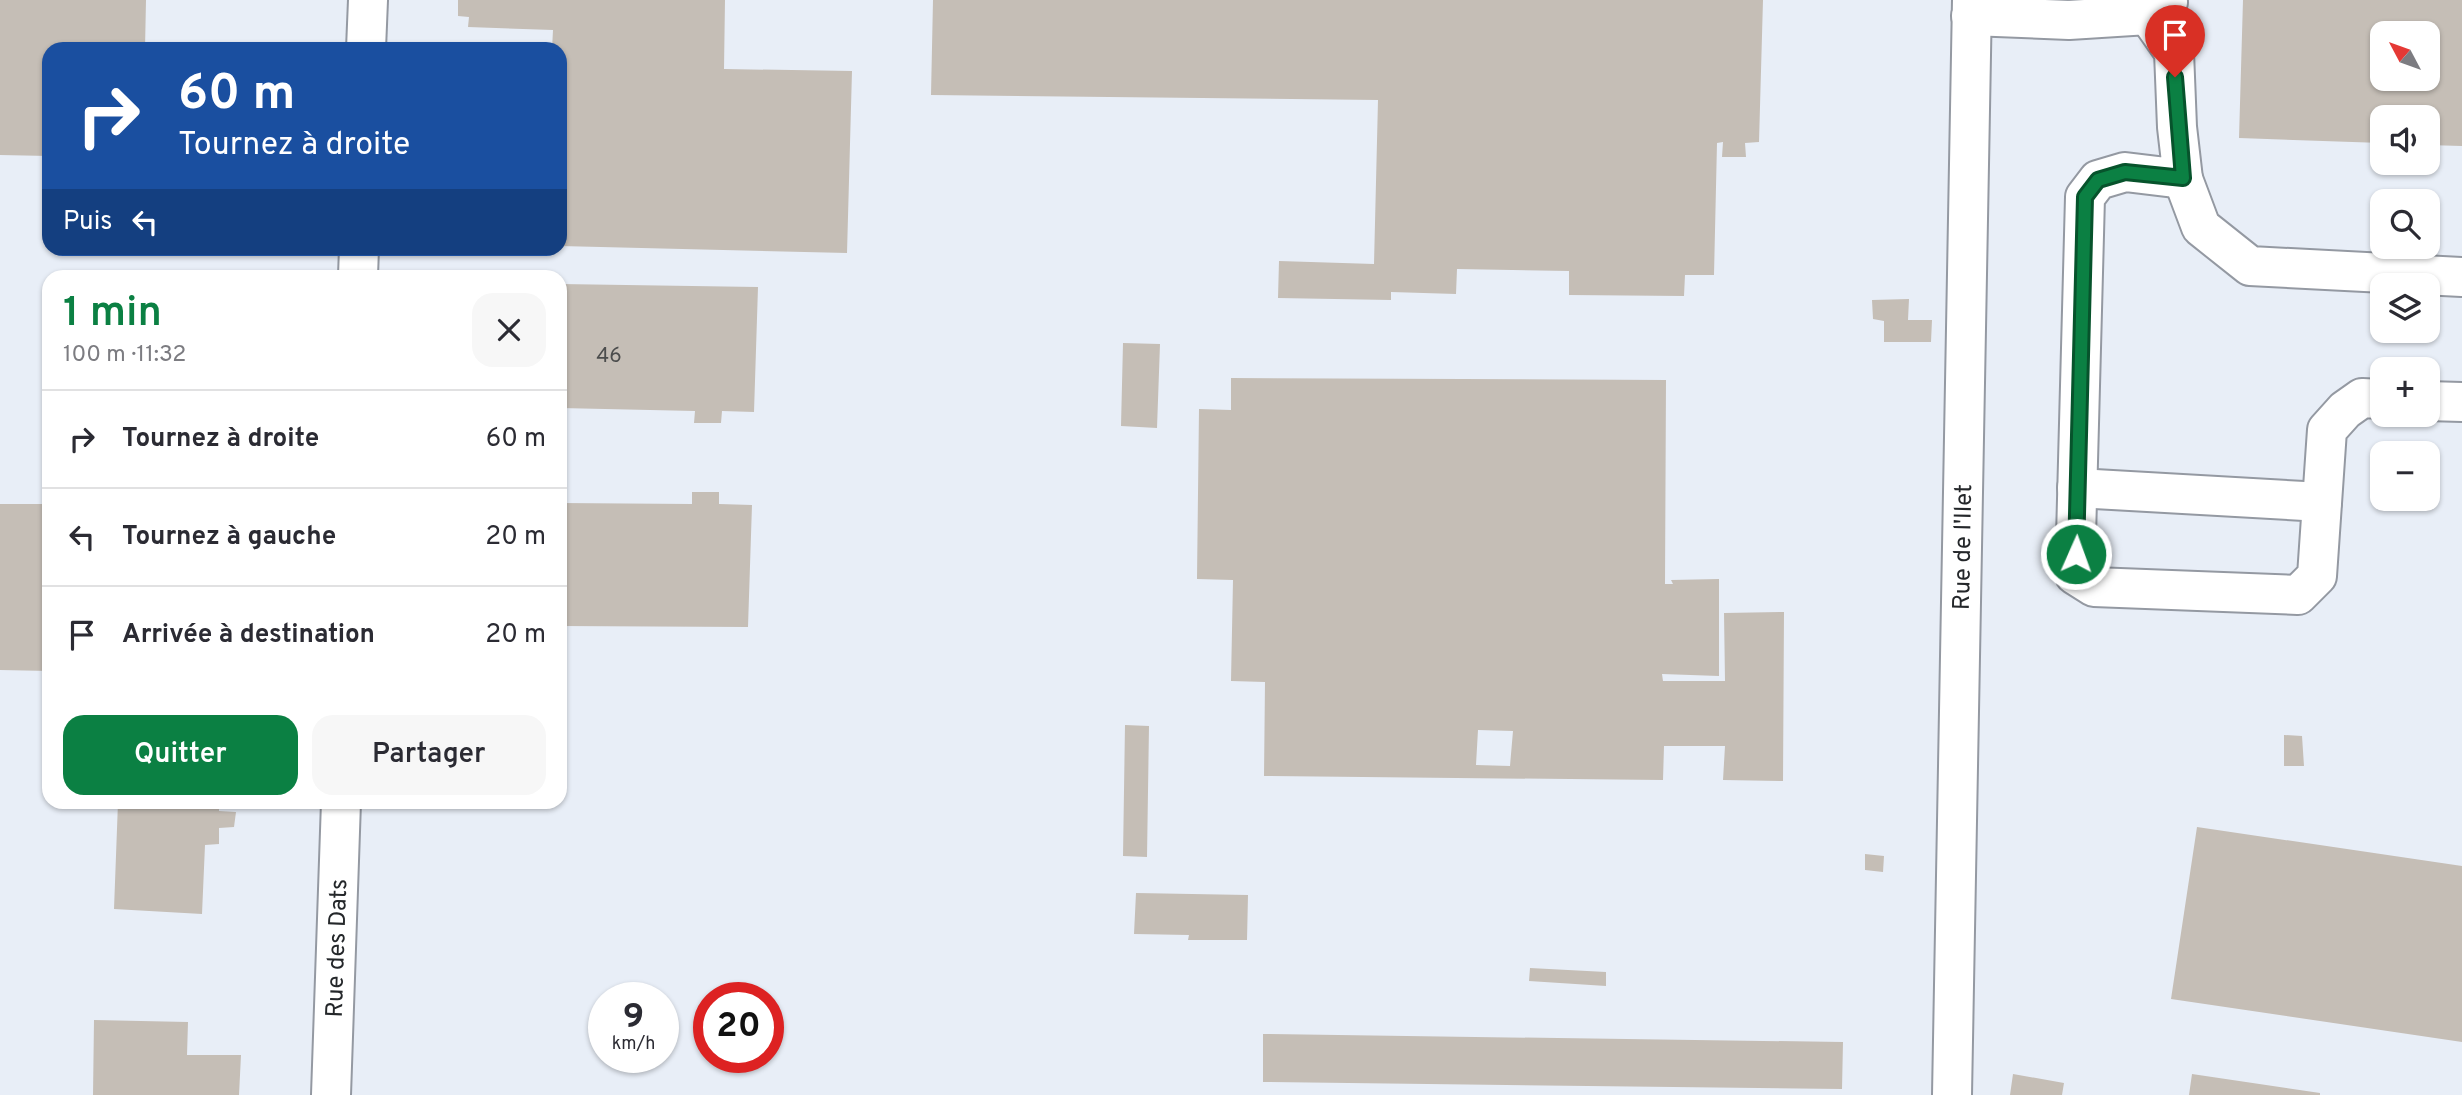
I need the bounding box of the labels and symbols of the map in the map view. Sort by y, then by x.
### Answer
pin [2145,5,2205,77]
north arrow [2370,21,2440,91]
house number: 46 [596,343,622,370]
street label: Rue de l'Ilet [1948,484,1980,610]
position arrow [2039,517,2113,591]
street label: Rue des Dats [321,878,355,1018]
speed limit sign: 20 [693,982,784,1073]

